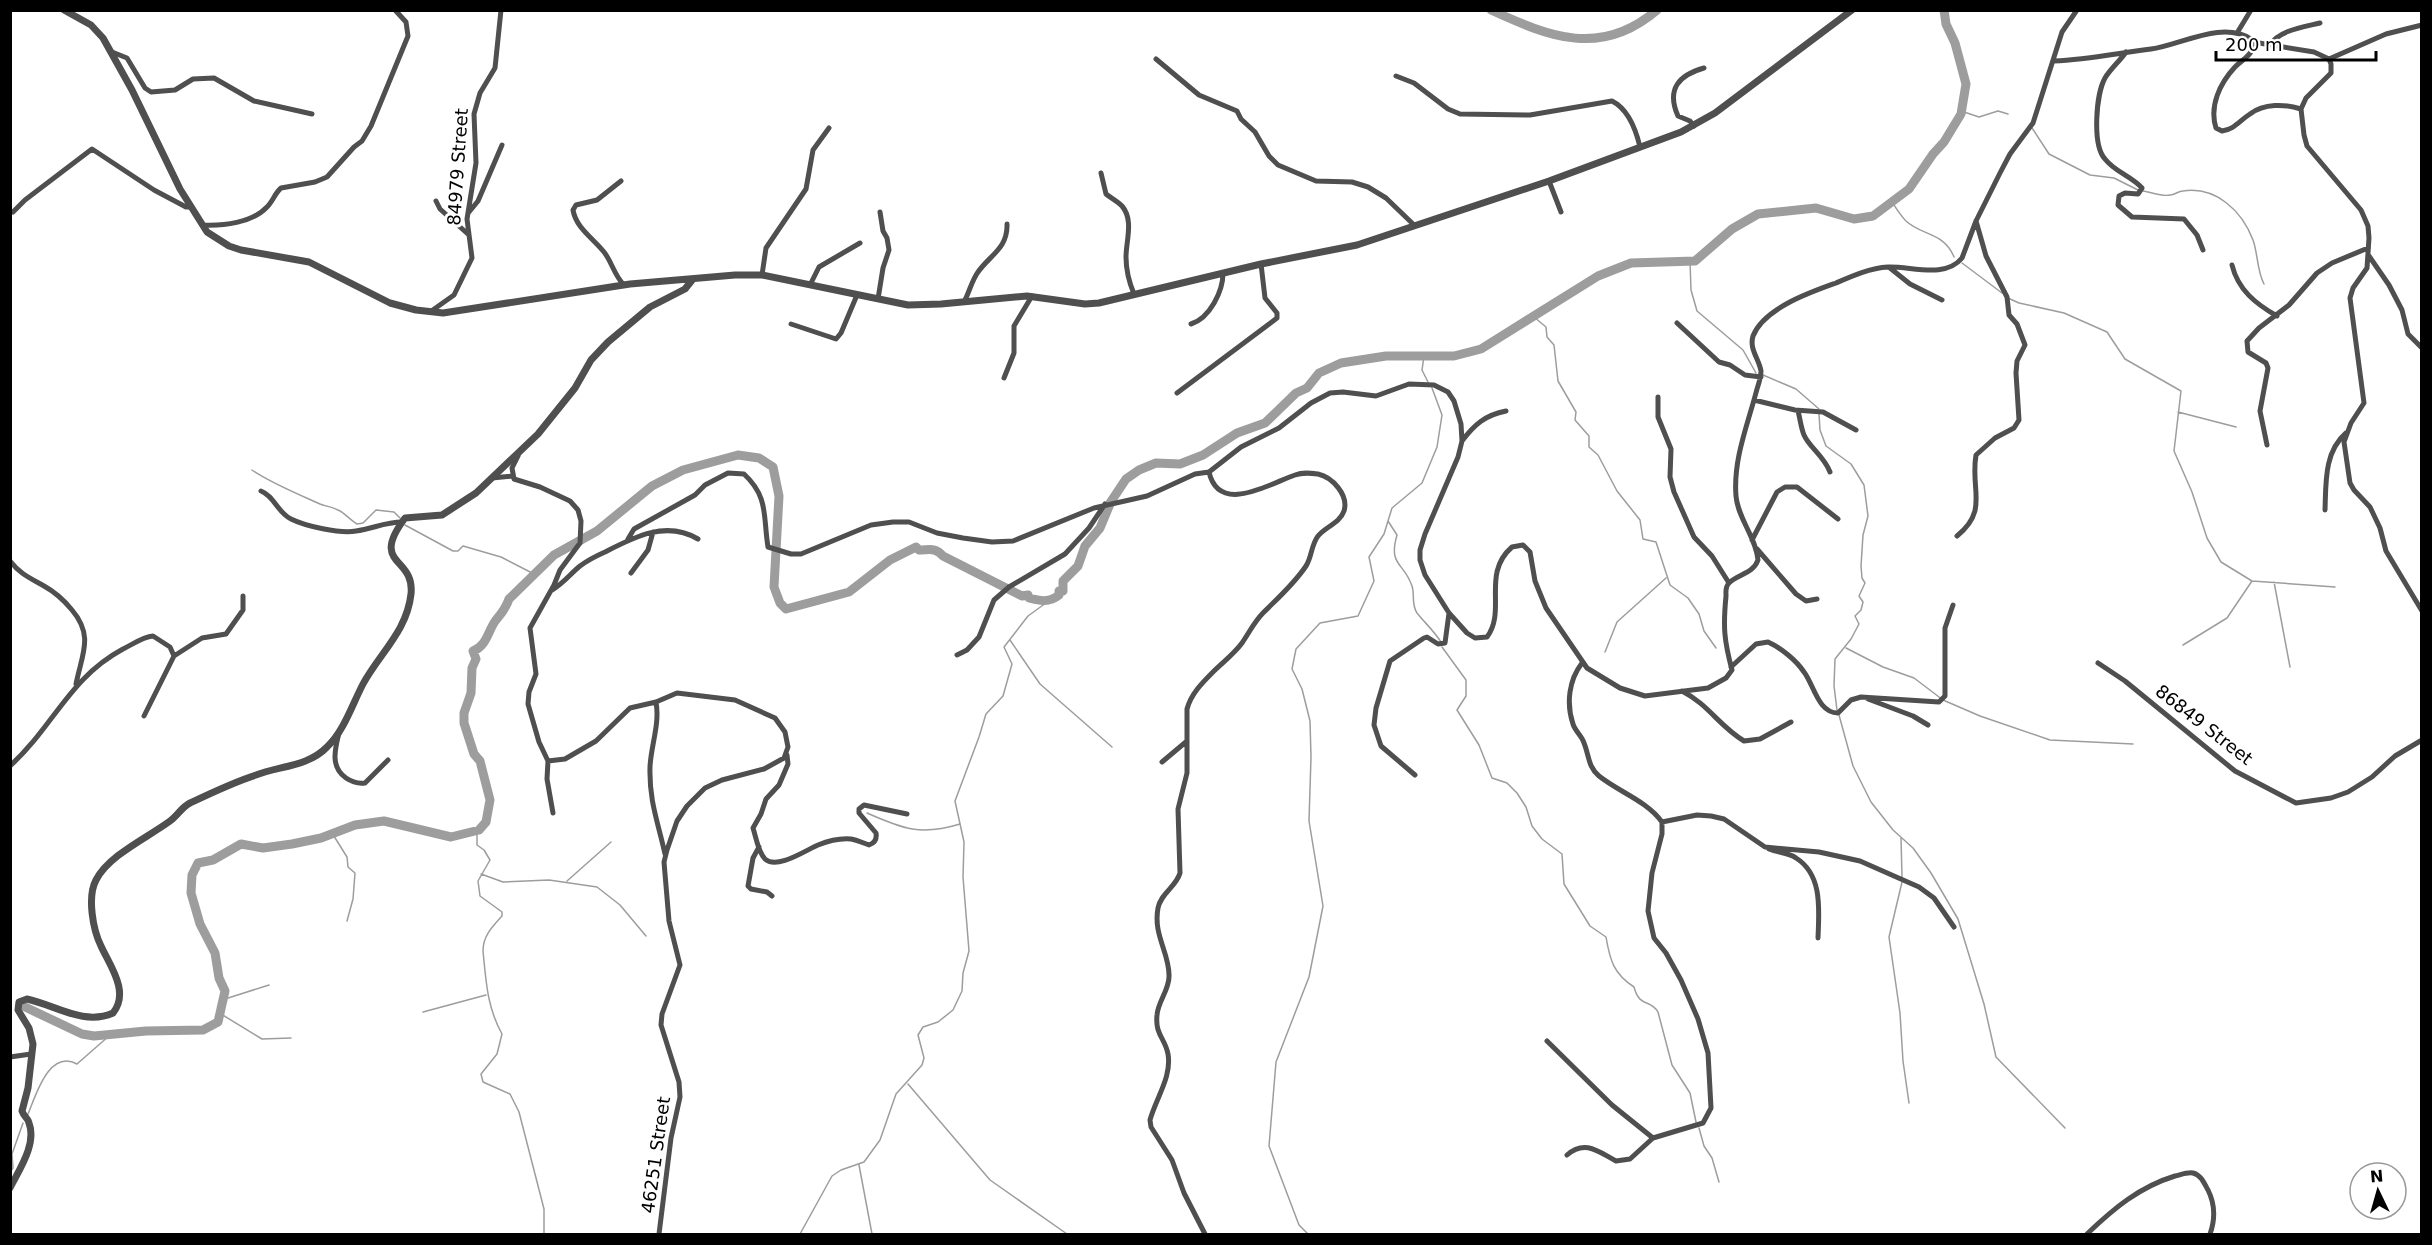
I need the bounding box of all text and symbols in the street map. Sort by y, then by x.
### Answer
scale bar [2216,24,2376,62]
text: 200 m [2225,34,2283,55]
street label: 84979 Street [443,108,472,226]
street label: 86849 Street [2151,680,2257,769]
street label: 46251 Street [637,1095,674,1215]
north arrow [2348,1161,2408,1221]
text: N [2369,1167,2384,1187]

